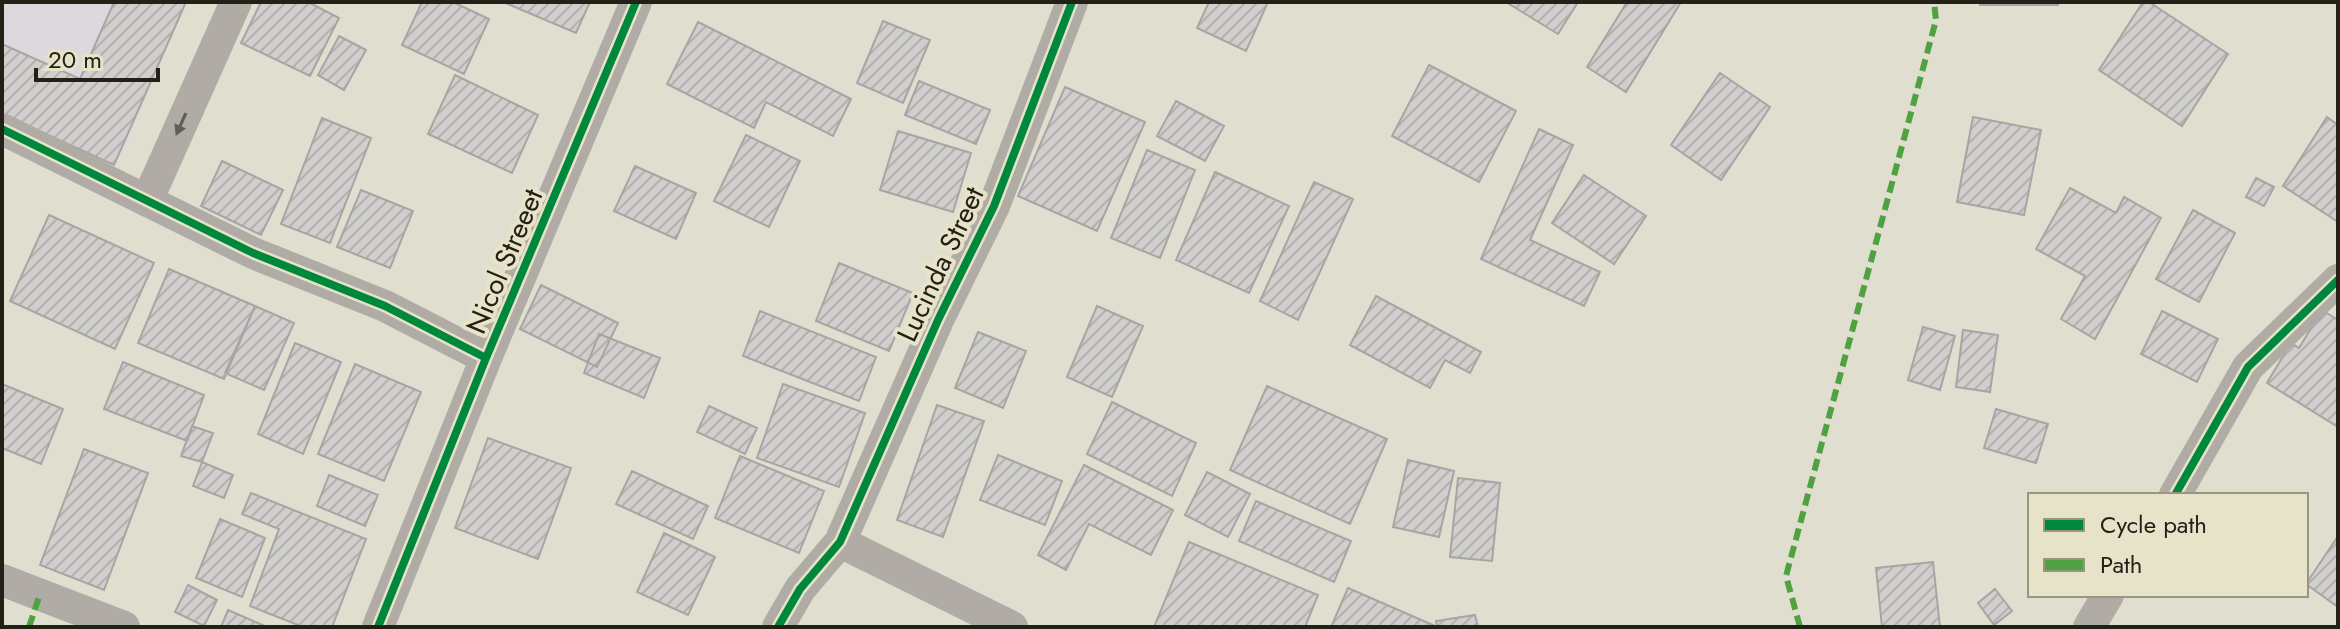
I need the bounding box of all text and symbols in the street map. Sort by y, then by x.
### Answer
scale bar [36,32,158,82]
text: 20 m [48,42,102,77]
one-way arrow [174,112,188,136]
street label: Lucinda Street [887,180,994,348]
street label: Nicol Streeet [456,182,553,340]
legend [2028,493,2308,597]
text: Cycle path [2100,507,2207,542]
text: Path [2100,547,2142,582]

